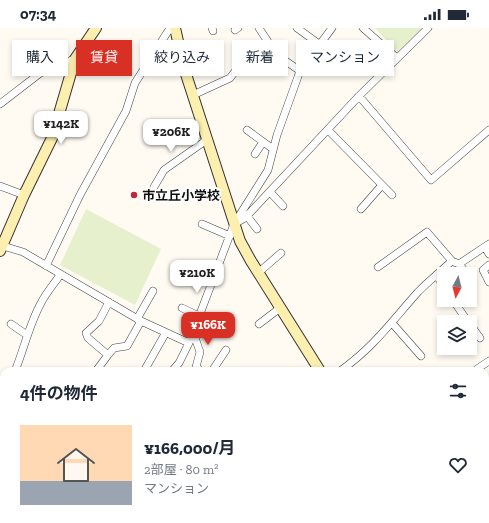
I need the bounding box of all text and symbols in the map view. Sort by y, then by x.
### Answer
text: 07:34 [20,5,56,23]
chip: 購入 [12,40,68,76]
chip: 賃貸 [76,40,132,76]
chip: 絞り込み [140,40,224,76]
chip: 新着 [232,40,288,76]
chip: マンション [296,40,394,76]
pin: ¥142K [33,111,89,145]
text: ¥142K [43,116,79,131]
pin: ¥206K [143,119,199,153]
text: ¥206K [152,124,190,139]
place label: 市立丘小学校 [142,188,220,203]
marker: 市立丘小学校 [129,190,139,200]
pin: ¥210K [169,260,225,294]
text: ¥210K [179,265,215,280]
north arrow [437,267,477,307]
map controls [437,267,477,355]
pin: ¥166K [180,312,236,346]
button: layers [437,315,477,355]
text: ¥166K [190,317,226,332]
icon: filters [447,380,469,402]
text: 4件の物件 [20,383,98,403]
text: ¥166,000/月 [144,438,236,458]
icon: home [52,441,100,489]
icon: heart [447,454,469,476]
text: 2部屋 · 80 m² [144,462,219,477]
text: マンション [144,481,209,496]

